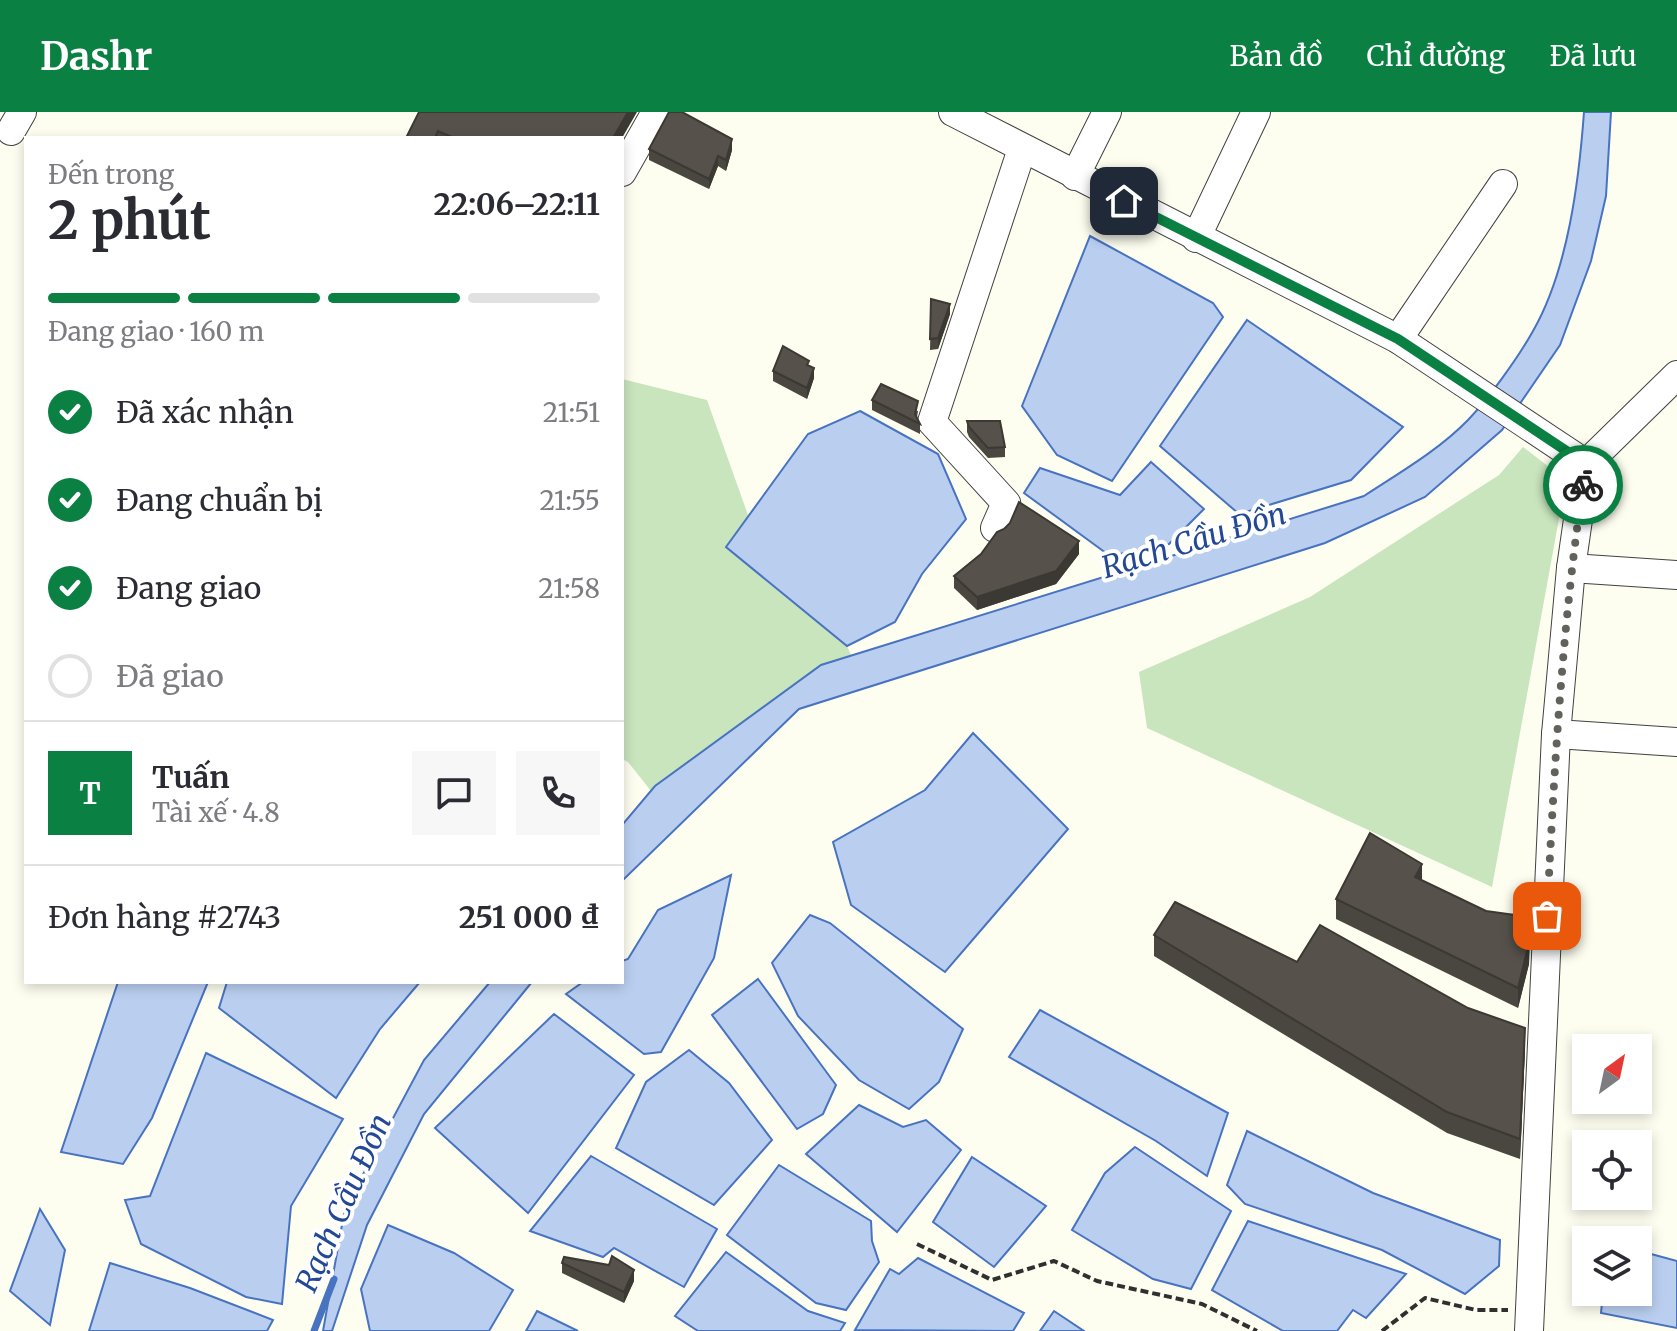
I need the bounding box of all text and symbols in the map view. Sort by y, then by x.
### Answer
text: Dashr [40,33,152,80]
text: Bản đồ [1230,38,1323,74]
text: Chỉ đường [1367,38,1505,74]
text: Đã lưu [1549,38,1637,74]
text: Đến trong [48,158,174,191]
pin [1090,167,1158,235]
icon: home [1102,179,1146,223]
text: 22:06–22:11 [434,185,600,223]
text: 2 phút [48,188,211,253]
text: Đang giao · 160 m [48,315,264,348]
icon: check [48,390,92,434]
text: Đã xác nhận [116,393,294,431]
text: 21:51 [543,396,600,429]
courier [1543,445,1623,525]
icon: bike [1561,463,1605,507]
icon: check [48,478,92,522]
text: Đang chuẩn bị [116,481,323,519]
text: 21:55 [539,484,600,517]
water label: Rạch Cầu Đồn [1097,494,1291,586]
icon: check [48,566,92,610]
text: Đang giao [116,569,261,607]
text: 21:58 [538,572,600,605]
text: Đã giao [116,657,224,695]
button: chat [412,751,496,835]
button: phone [516,751,600,835]
text: Tuấn [152,758,230,796]
text: T [79,774,101,812]
text: Tài xế · 4.8 [152,796,280,829]
pin [1513,882,1581,950]
icon: bag [1525,894,1569,938]
text: Đơn hàng #2743 [48,898,281,936]
text: 251 000 ₫ [459,898,600,936]
north arrow [1572,1034,1652,1114]
map controls [1572,1034,1652,1306]
water label: Rạch Cầu Đồn [287,1108,399,1298]
button: locate [1572,1130,1652,1210]
button: layers [1572,1226,1652,1306]

